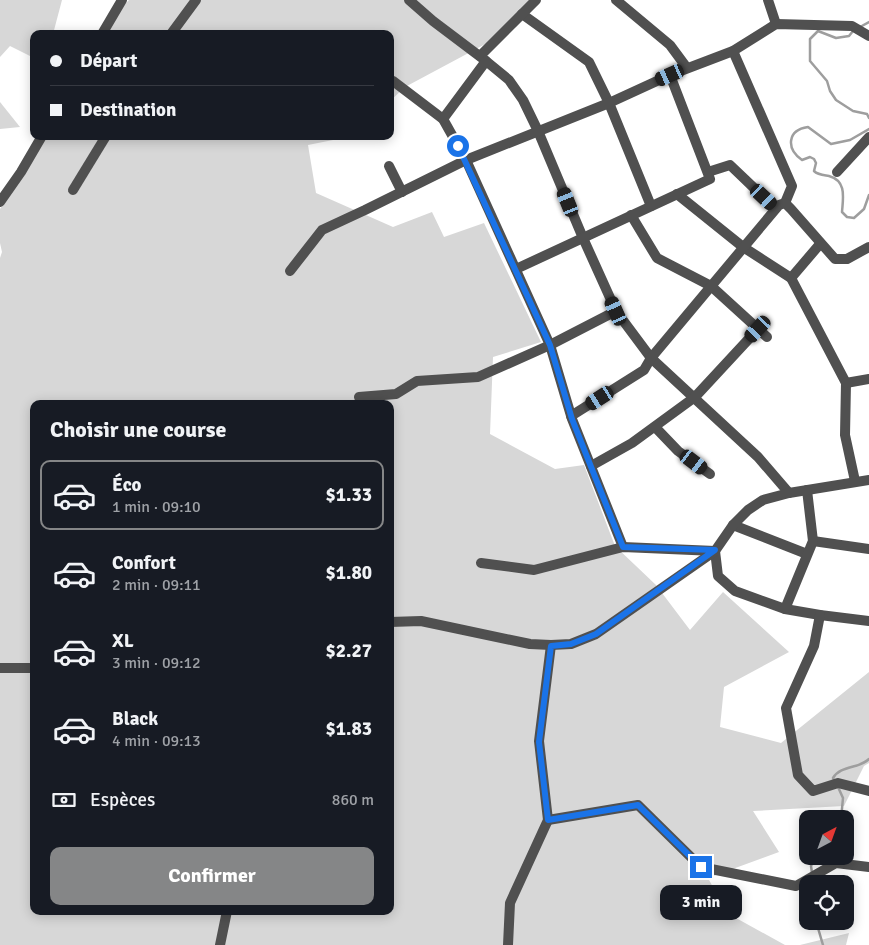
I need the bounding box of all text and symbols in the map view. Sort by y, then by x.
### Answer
text: Départ [80,49,137,73]
car [653,62,686,88]
text: Destination [80,98,176,122]
route start [447,135,469,157]
car [747,181,780,213]
car [555,185,580,219]
car [603,294,628,328]
car [742,313,773,345]
car [583,384,616,412]
text: Choisir une course [50,416,226,443]
car [677,447,710,477]
icon: car [52,473,97,518]
text: Éco [112,473,142,497]
text: $1.33 [326,483,372,507]
text: 1 min · 09:10 [112,497,201,517]
icon: car [52,551,97,596]
text: Confort [112,551,176,575]
text: $1.80 [326,561,372,585]
text: 2 min · 09:11 [112,575,201,595]
icon: car [52,629,97,674]
text: XL [112,629,134,653]
text: $2.27 [326,639,372,663]
text: 3 min · 09:12 [112,653,201,673]
icon: car [52,707,97,752]
text: Black [112,707,158,731]
text: $1.83 [326,717,372,741]
text: 4 min · 09:13 [112,731,201,751]
icon: cash [50,786,78,814]
text: Espèces [90,788,155,812]
text: 860 m [332,790,374,810]
north arrow [799,810,854,865]
map controls [799,810,854,930]
button: Confirmer [50,847,374,905]
route end [690,856,712,878]
button: locate [799,875,854,930]
callout: 3 min [660,884,742,920]
text: 3 min [682,892,720,912]

